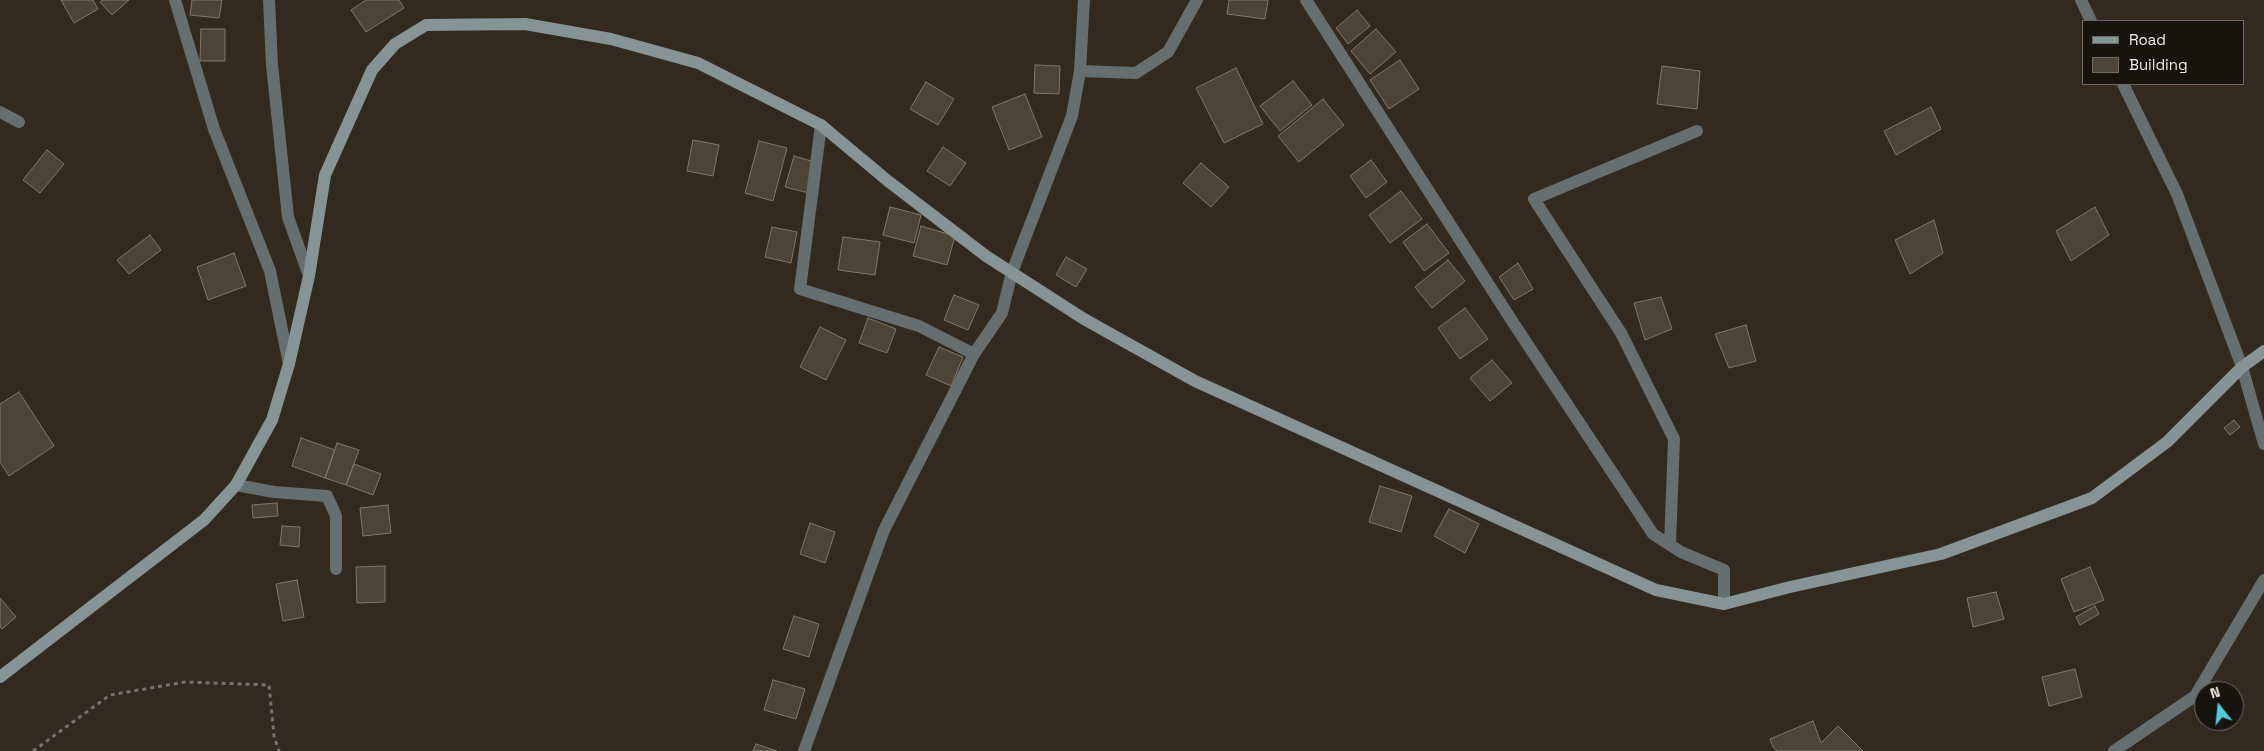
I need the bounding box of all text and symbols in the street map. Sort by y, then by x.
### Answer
legend [2082,20,2244,85]
text: Road [2129,30,2166,49]
text: Building [2129,55,2188,74]
north arrow [2194,681,2244,731]
text: N [2208,683,2222,702]

